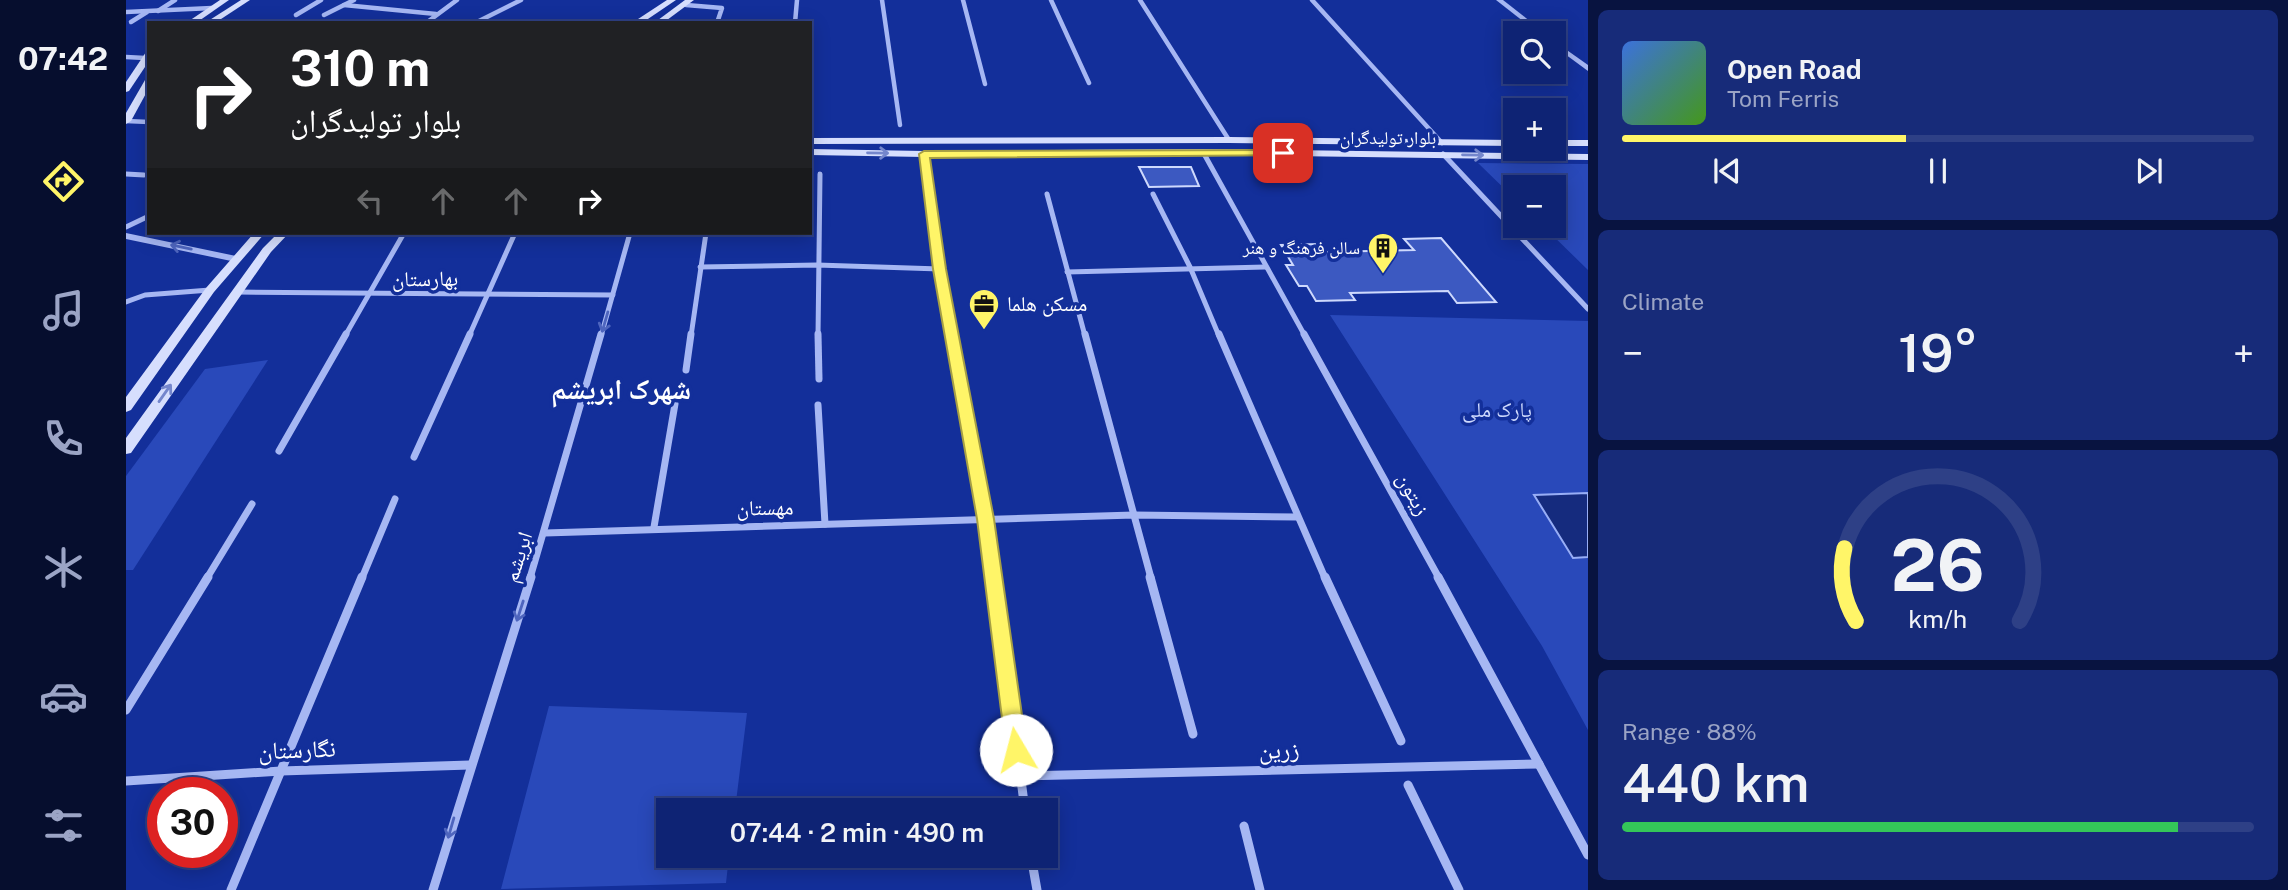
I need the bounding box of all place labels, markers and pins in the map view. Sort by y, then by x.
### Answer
pin [1253,123,1313,183]
building icon: سالن فرهنگ و هنر [1366,231,1400,275]
place label: سالن فرهنگ و هنر [1242,237,1360,259]
office icon: مسکن هلما [967,287,1001,331]
place label: مسکن هلما [1007,291,1087,317]

